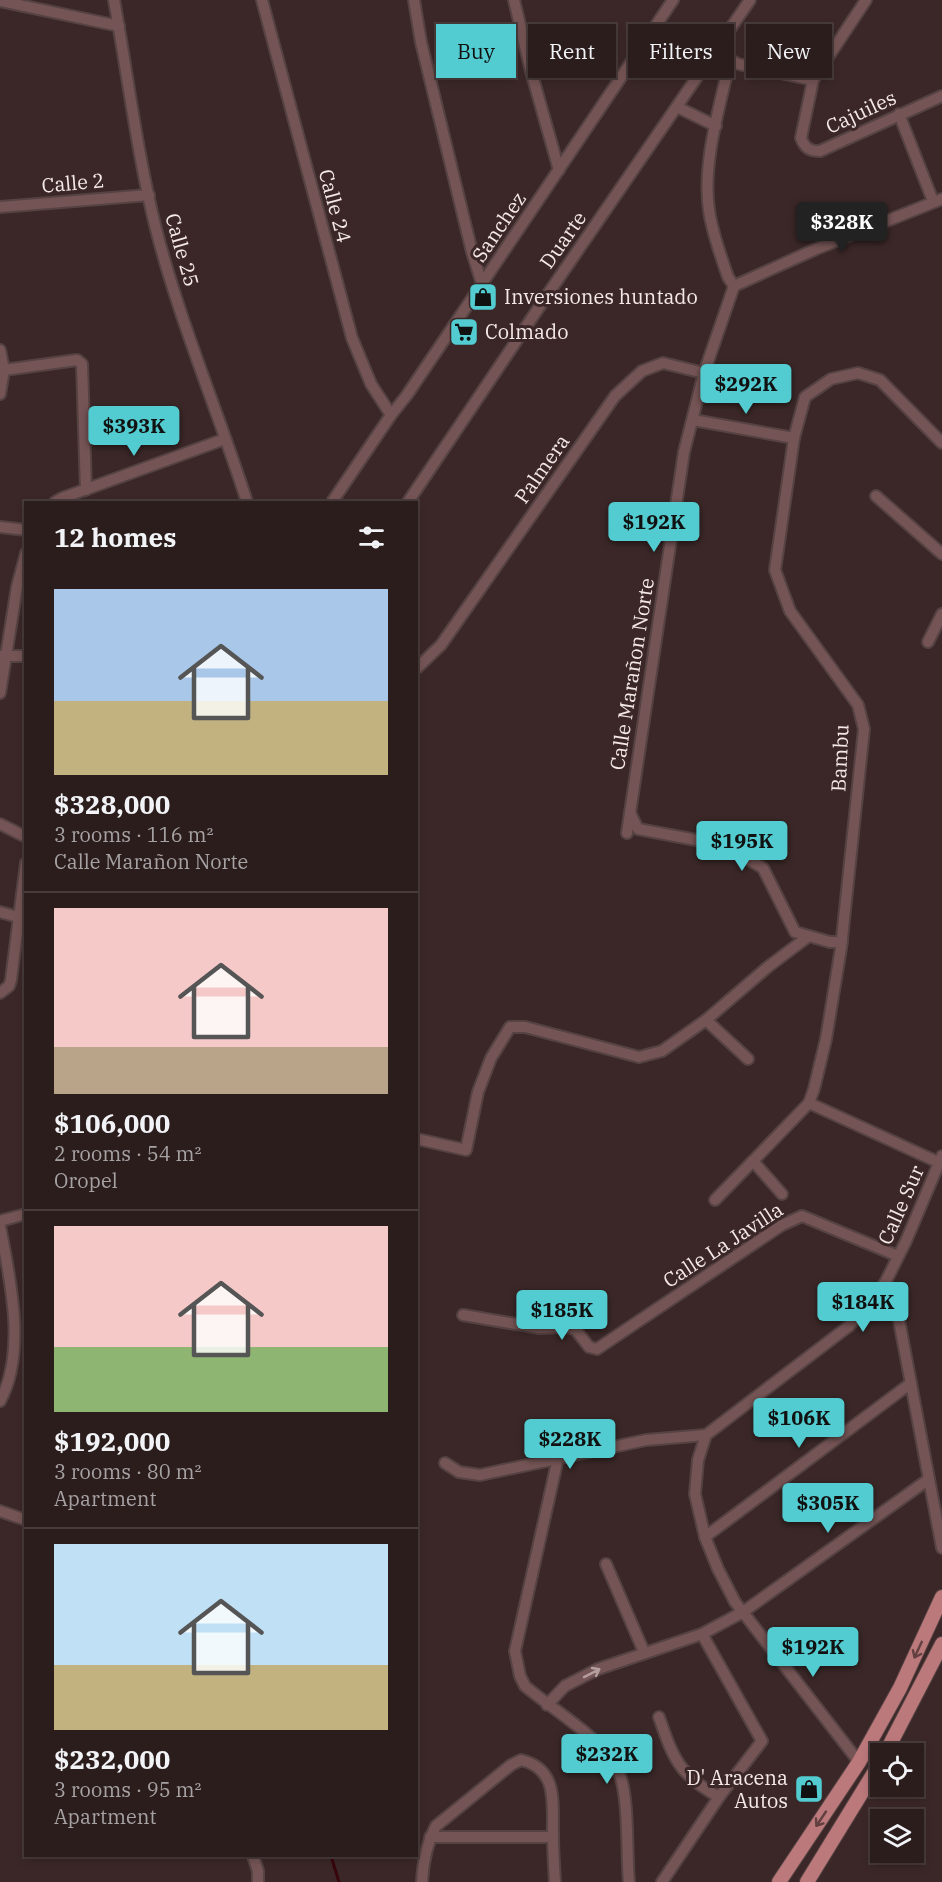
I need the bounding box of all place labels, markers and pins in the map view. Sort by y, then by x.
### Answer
pin: $328K [800,202,884,253]
shop icon: Inversiones huntado [467,281,499,313]
place label: Inversiones huntado [504,283,698,310]
supermarket icon: Colmado [448,316,480,348]
place label: Colmado [485,318,568,345]
pin: $292K [704,364,788,415]
pin: $393K [92,406,176,457]
pin: $192K [612,502,696,553]
pin: $195K [700,821,784,872]
pin: $184K [821,1282,905,1333]
pin: $185K [520,1290,604,1341]
pin: $106K [757,1398,841,1449]
pin: $228K [528,1419,612,1470]
pin: $305K [786,1483,870,1534]
pin: $192K [771,1627,855,1678]
pin: $232K [565,1734,649,1785]
place label: D' Aracena Autos [687,1764,788,1814]
shop icon: D' Aracena Autos [793,1773,825,1805]

